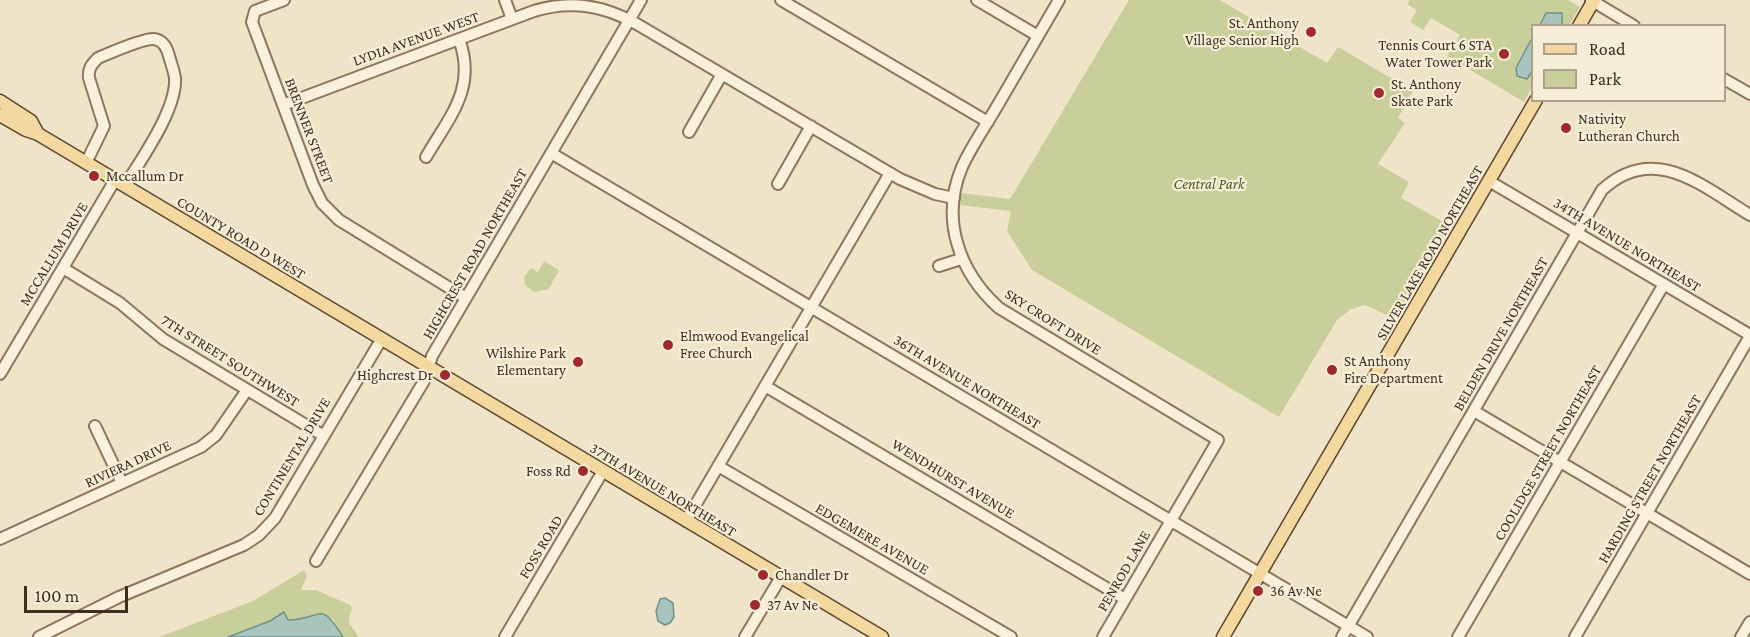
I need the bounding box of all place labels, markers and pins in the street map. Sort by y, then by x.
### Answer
place label: St. Anthony Village Senior High [1185,14,1299,49]
marker: St. Anthony Village Senior High [1304,25,1318,39]
place label: Tennis Court 6 STA Water Tower Park [1378,36,1492,71]
marker: Tennis Court 6 STA Water Tower Park [1497,47,1511,61]
place label: St. Anthony Skate Park [1391,75,1461,110]
marker: St. Anthony Skate Park [1372,86,1386,100]
place label: Nativity Lutheran Church [1578,110,1680,145]
marker: Nativity Lutheran Church [1559,121,1573,135]
place label: Mccallum Dr [106,167,184,185]
marker: Mccallum Dr [87,169,101,183]
place label: Elmwood Evangelical Free Church [680,327,809,362]
marker: Elmwood Evangelical Free Church [661,338,675,352]
place label: Wilshire Park Elementary [486,344,566,379]
place label: St Anthony Fire Department [1344,352,1443,387]
marker: Wilshire Park Elementary [571,355,585,369]
marker: St Anthony Fire Department [1325,363,1339,377]
place label: Highcrest Dr [357,366,433,384]
marker: Highcrest Dr [438,368,452,382]
place label: Foss Rd [526,462,571,480]
marker: Foss Rd [576,464,590,478]
place label: Chandler Dr [775,566,849,584]
marker: Chandler Dr [756,568,770,582]
place label: 36 Av Ne [1270,582,1322,600]
marker: 36 Av Ne [1251,584,1265,598]
place label: 37 Av Ne [767,596,818,614]
marker: 37 Av Ne [748,598,762,612]

